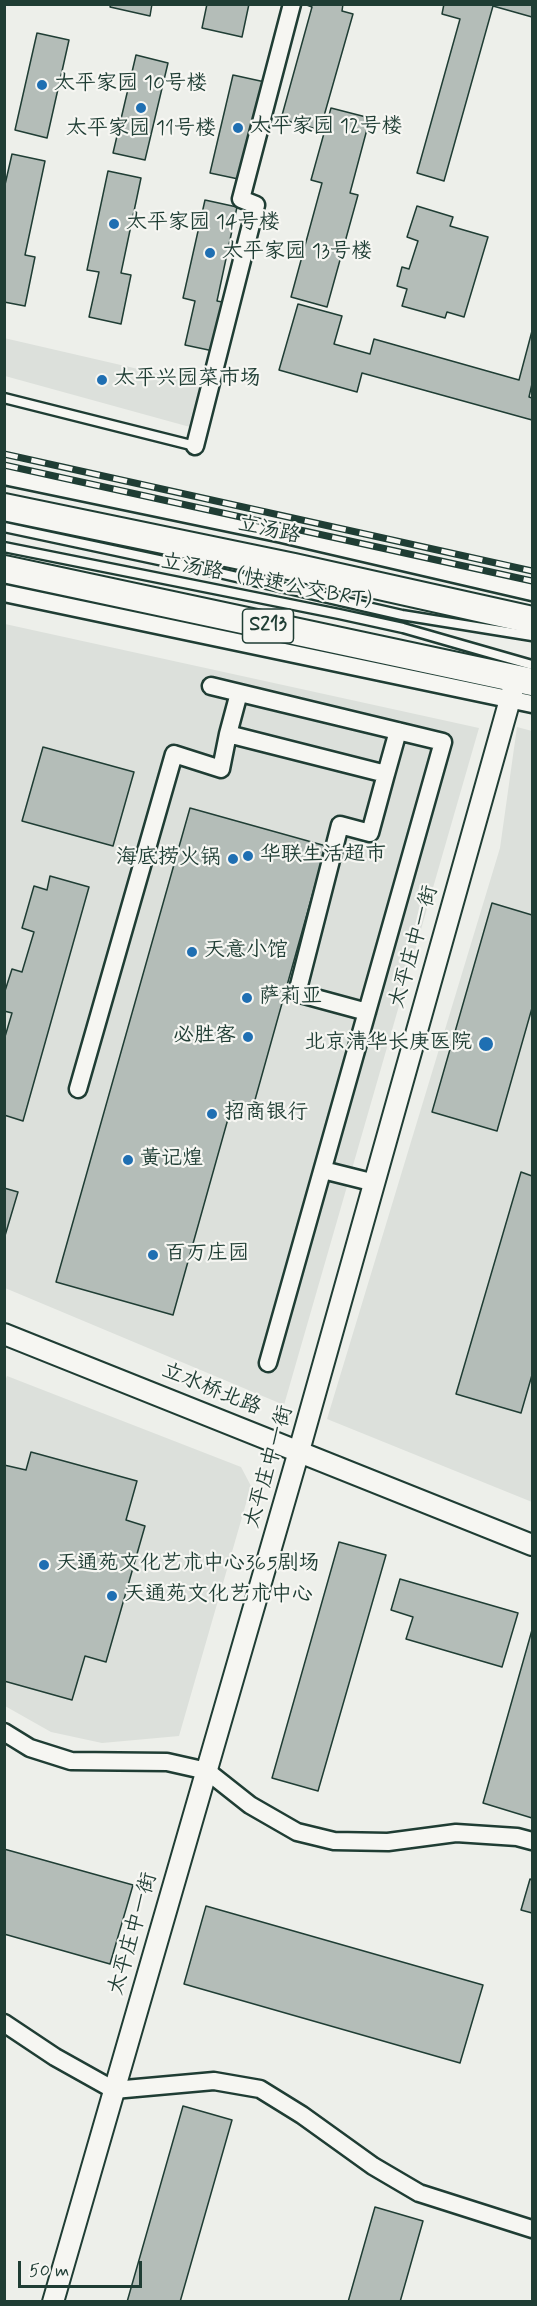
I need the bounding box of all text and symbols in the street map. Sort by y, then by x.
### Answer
place label: 太平家园 10号楼 [54,72,207,98]
marker: 太平家园 10号楼 [35,78,49,92]
marker: 太平家园 11号楼 [134,101,148,115]
place label: 太平家园 12号楼 [250,115,402,141]
place label: 太平家园 11号楼 [66,117,216,143]
marker: 太平家园 12号楼 [231,121,245,135]
place label: 太平家园 14号楼 [126,211,280,237]
marker: 太平家园 14号楼 [107,217,121,231]
place label: 太平家园 13号楼 [222,240,372,266]
marker: 太平家园 13号楼 [203,246,217,260]
place label: 太平兴园菜市场 [114,367,261,393]
marker: 太平兴园菜市场 [95,373,109,387]
street label: 立汤路 [236,512,302,550]
street label: 立汤路（快速公交BRT） [159,550,387,618]
road number: S213 [242,609,294,643]
place label: 华联生活超市 [260,843,386,869]
place label: 海底捞火锅 [116,846,221,872]
marker: 华联生活超市 [241,849,255,863]
marker: 海底捞火锅 [226,852,240,866]
street label: 太平庄中一街 [386,883,444,1011]
place label: 天意小馆 [204,939,288,965]
marker: 天意小馆 [185,945,199,959]
place label: 萨莉亚 [259,985,322,1011]
marker: 萨莉亚 [240,991,254,1005]
place label: 必胜客 [173,1024,236,1050]
marker: 必胜客 [241,1030,255,1044]
place label: 北京清华长庚医院 [304,1031,472,1057]
marker: 北京清华长庚医院 [477,1035,495,1053]
place label: 招商银行 [224,1101,308,1127]
marker: 招商银行 [205,1107,219,1121]
place label: 黄记煌 [140,1147,203,1173]
marker: 黄记煌 [121,1153,135,1167]
place label: 百万庄园 [165,1242,249,1268]
marker: 百万庄园 [146,1248,160,1262]
street label: 立水桥北路 [158,1359,264,1421]
street label: 太平庄中一街 [241,1403,299,1531]
place label: 天通苑文化艺术中心365剧场 [56,1552,320,1578]
marker: 天通苑文化艺术中心365剧场 [37,1558,51,1572]
place label: 天通苑文化艺术中心 [124,1583,313,1609]
marker: 天通苑文化艺术中心 [105,1589,119,1603]
street label: 太平庄中一街 [105,1870,163,1998]
scale bar [21,2249,146,2287]
text: 50 m [29,2259,69,2283]

